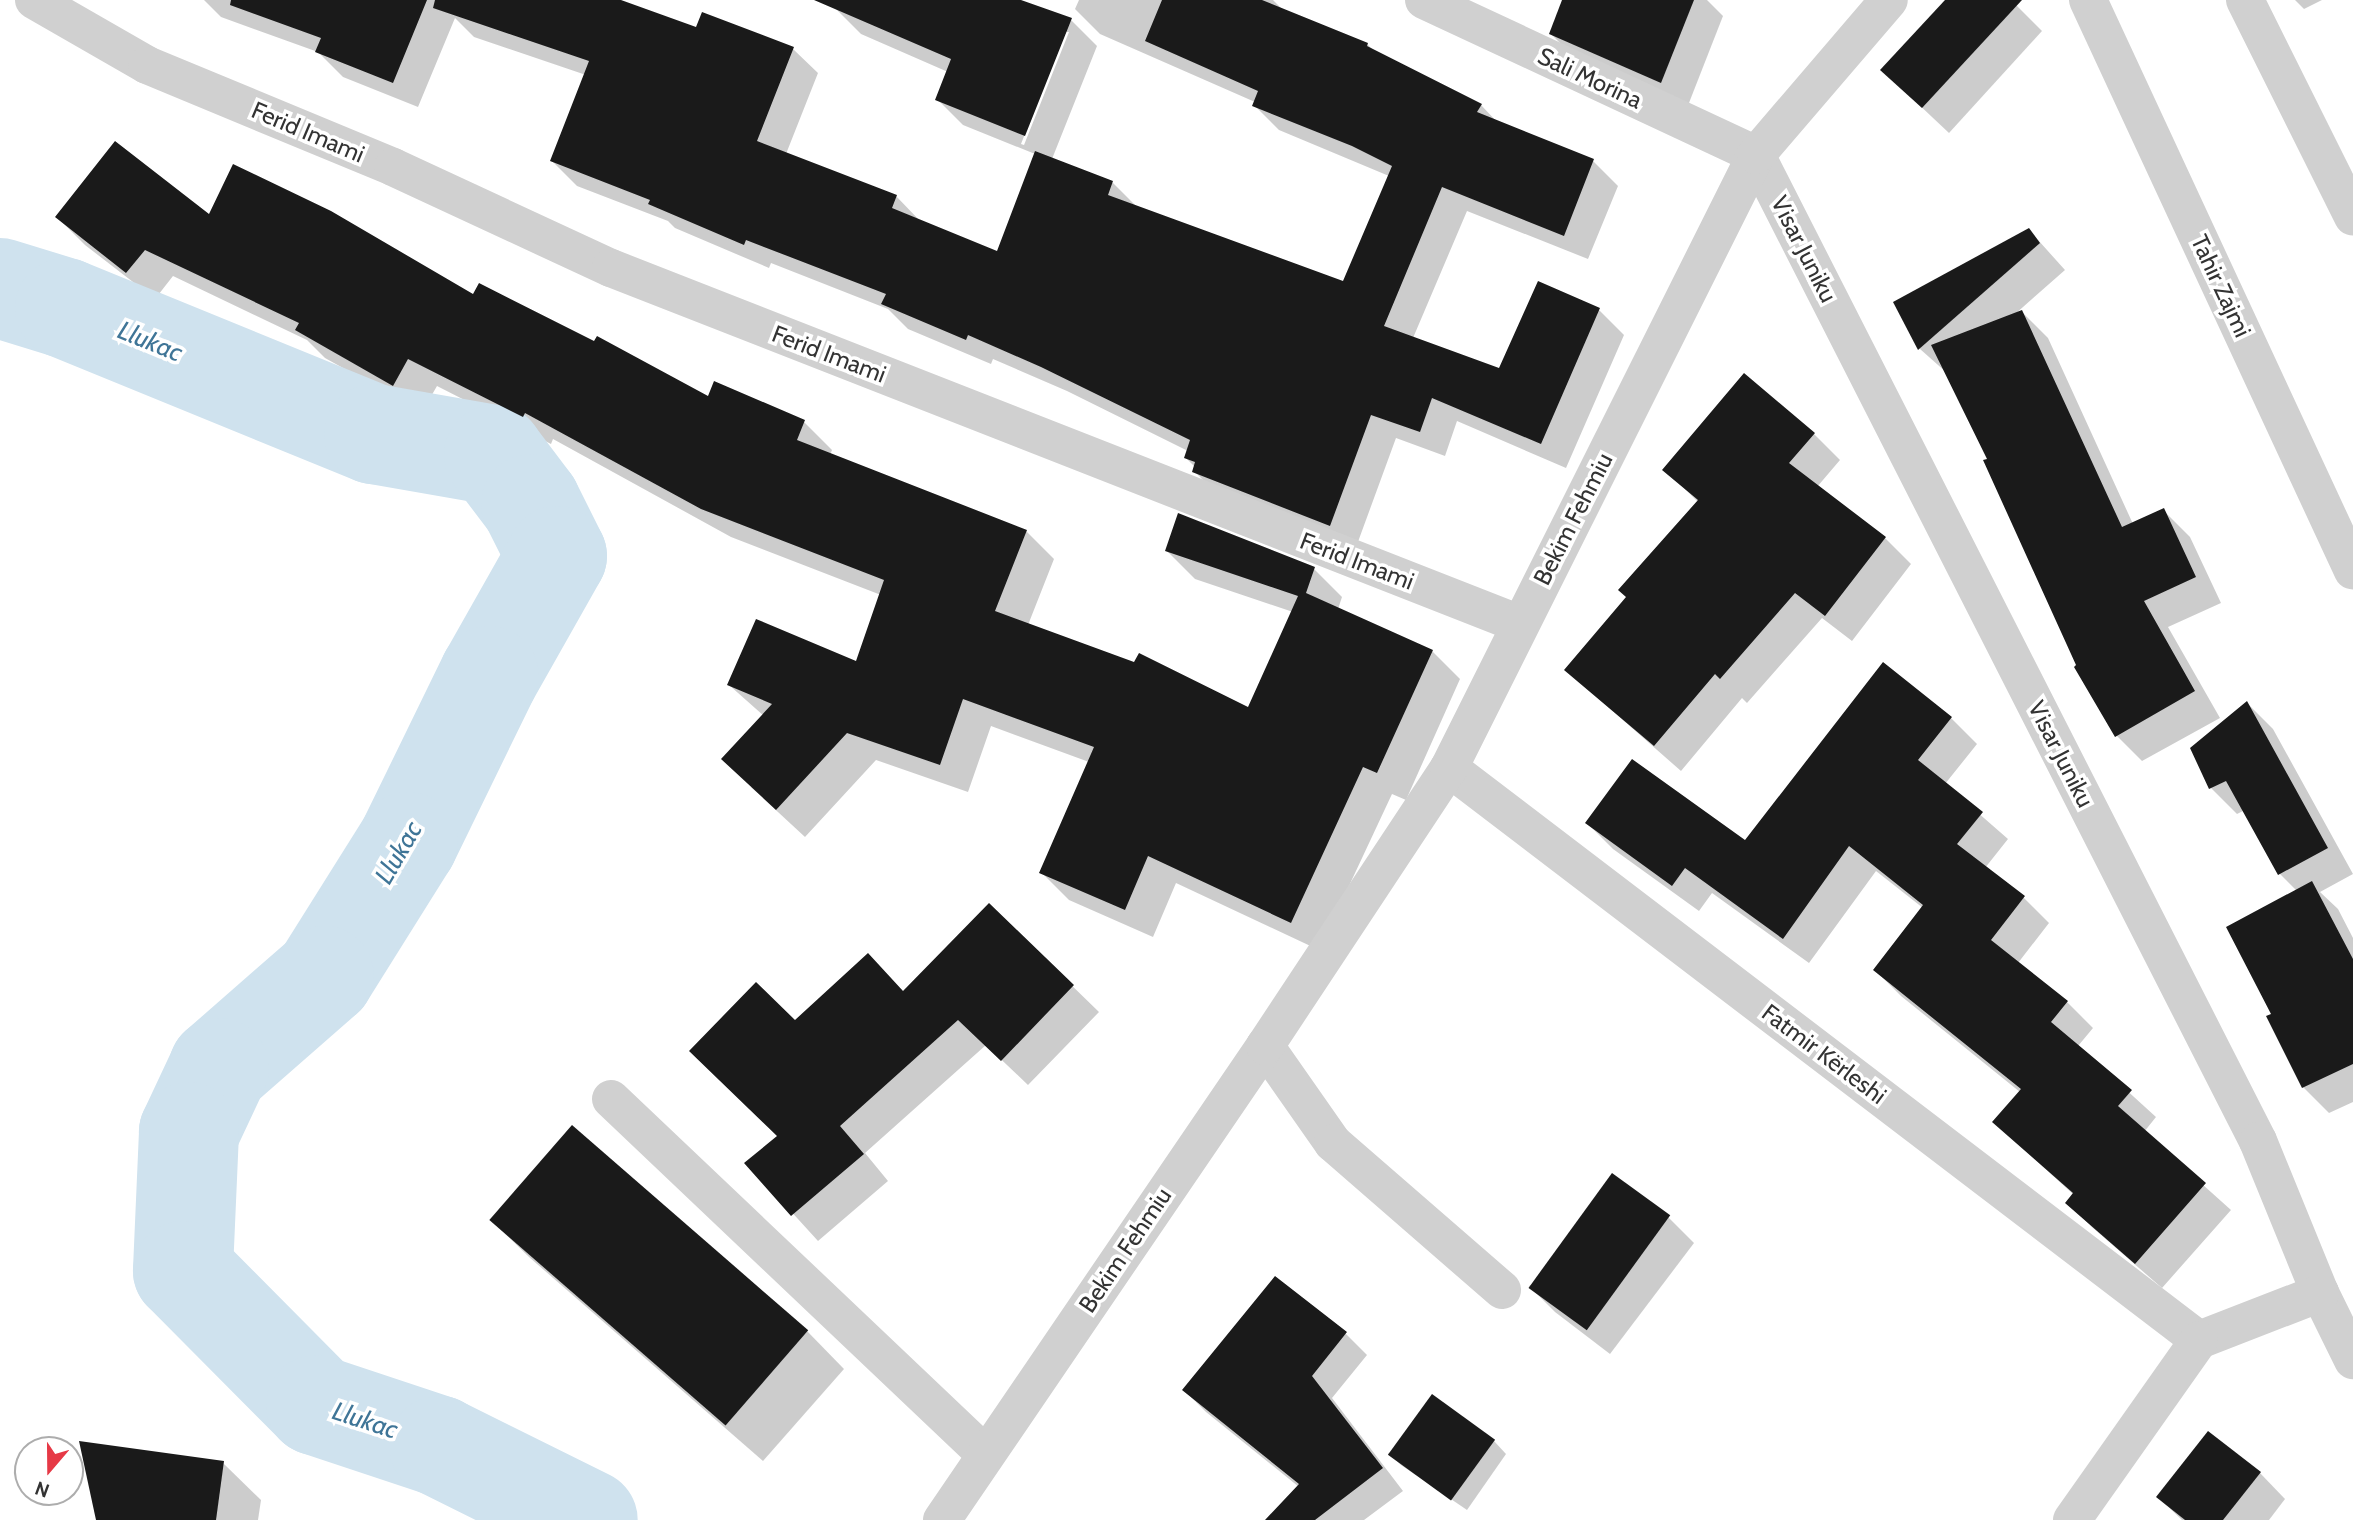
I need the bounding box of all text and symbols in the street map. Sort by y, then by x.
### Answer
street label: Sali Morina [1533,41,1647,115]
street label: Ferid Imami [247,95,369,169]
street label: Visar Juniku [1765,191,1843,307]
street label: Tahir Zajmi [2185,230,2257,342]
water label: Llukac [113,315,187,369]
street label: Ferid Imami [768,319,890,389]
street label: Bekim Fehmiu [1527,448,1619,590]
street label: Ferid Imami [1296,526,1418,596]
street label: Visar Juniku [2022,696,2100,812]
water label: Llukac [369,816,429,890]
street label: Fatmir Kërleshi [1756,998,1892,1110]
street label: Bekim Fehmiu [1073,1182,1177,1318]
water label: Llukac [328,1396,402,1446]
north arrow [14,1436,84,1506]
text: N [32,1476,53,1502]

